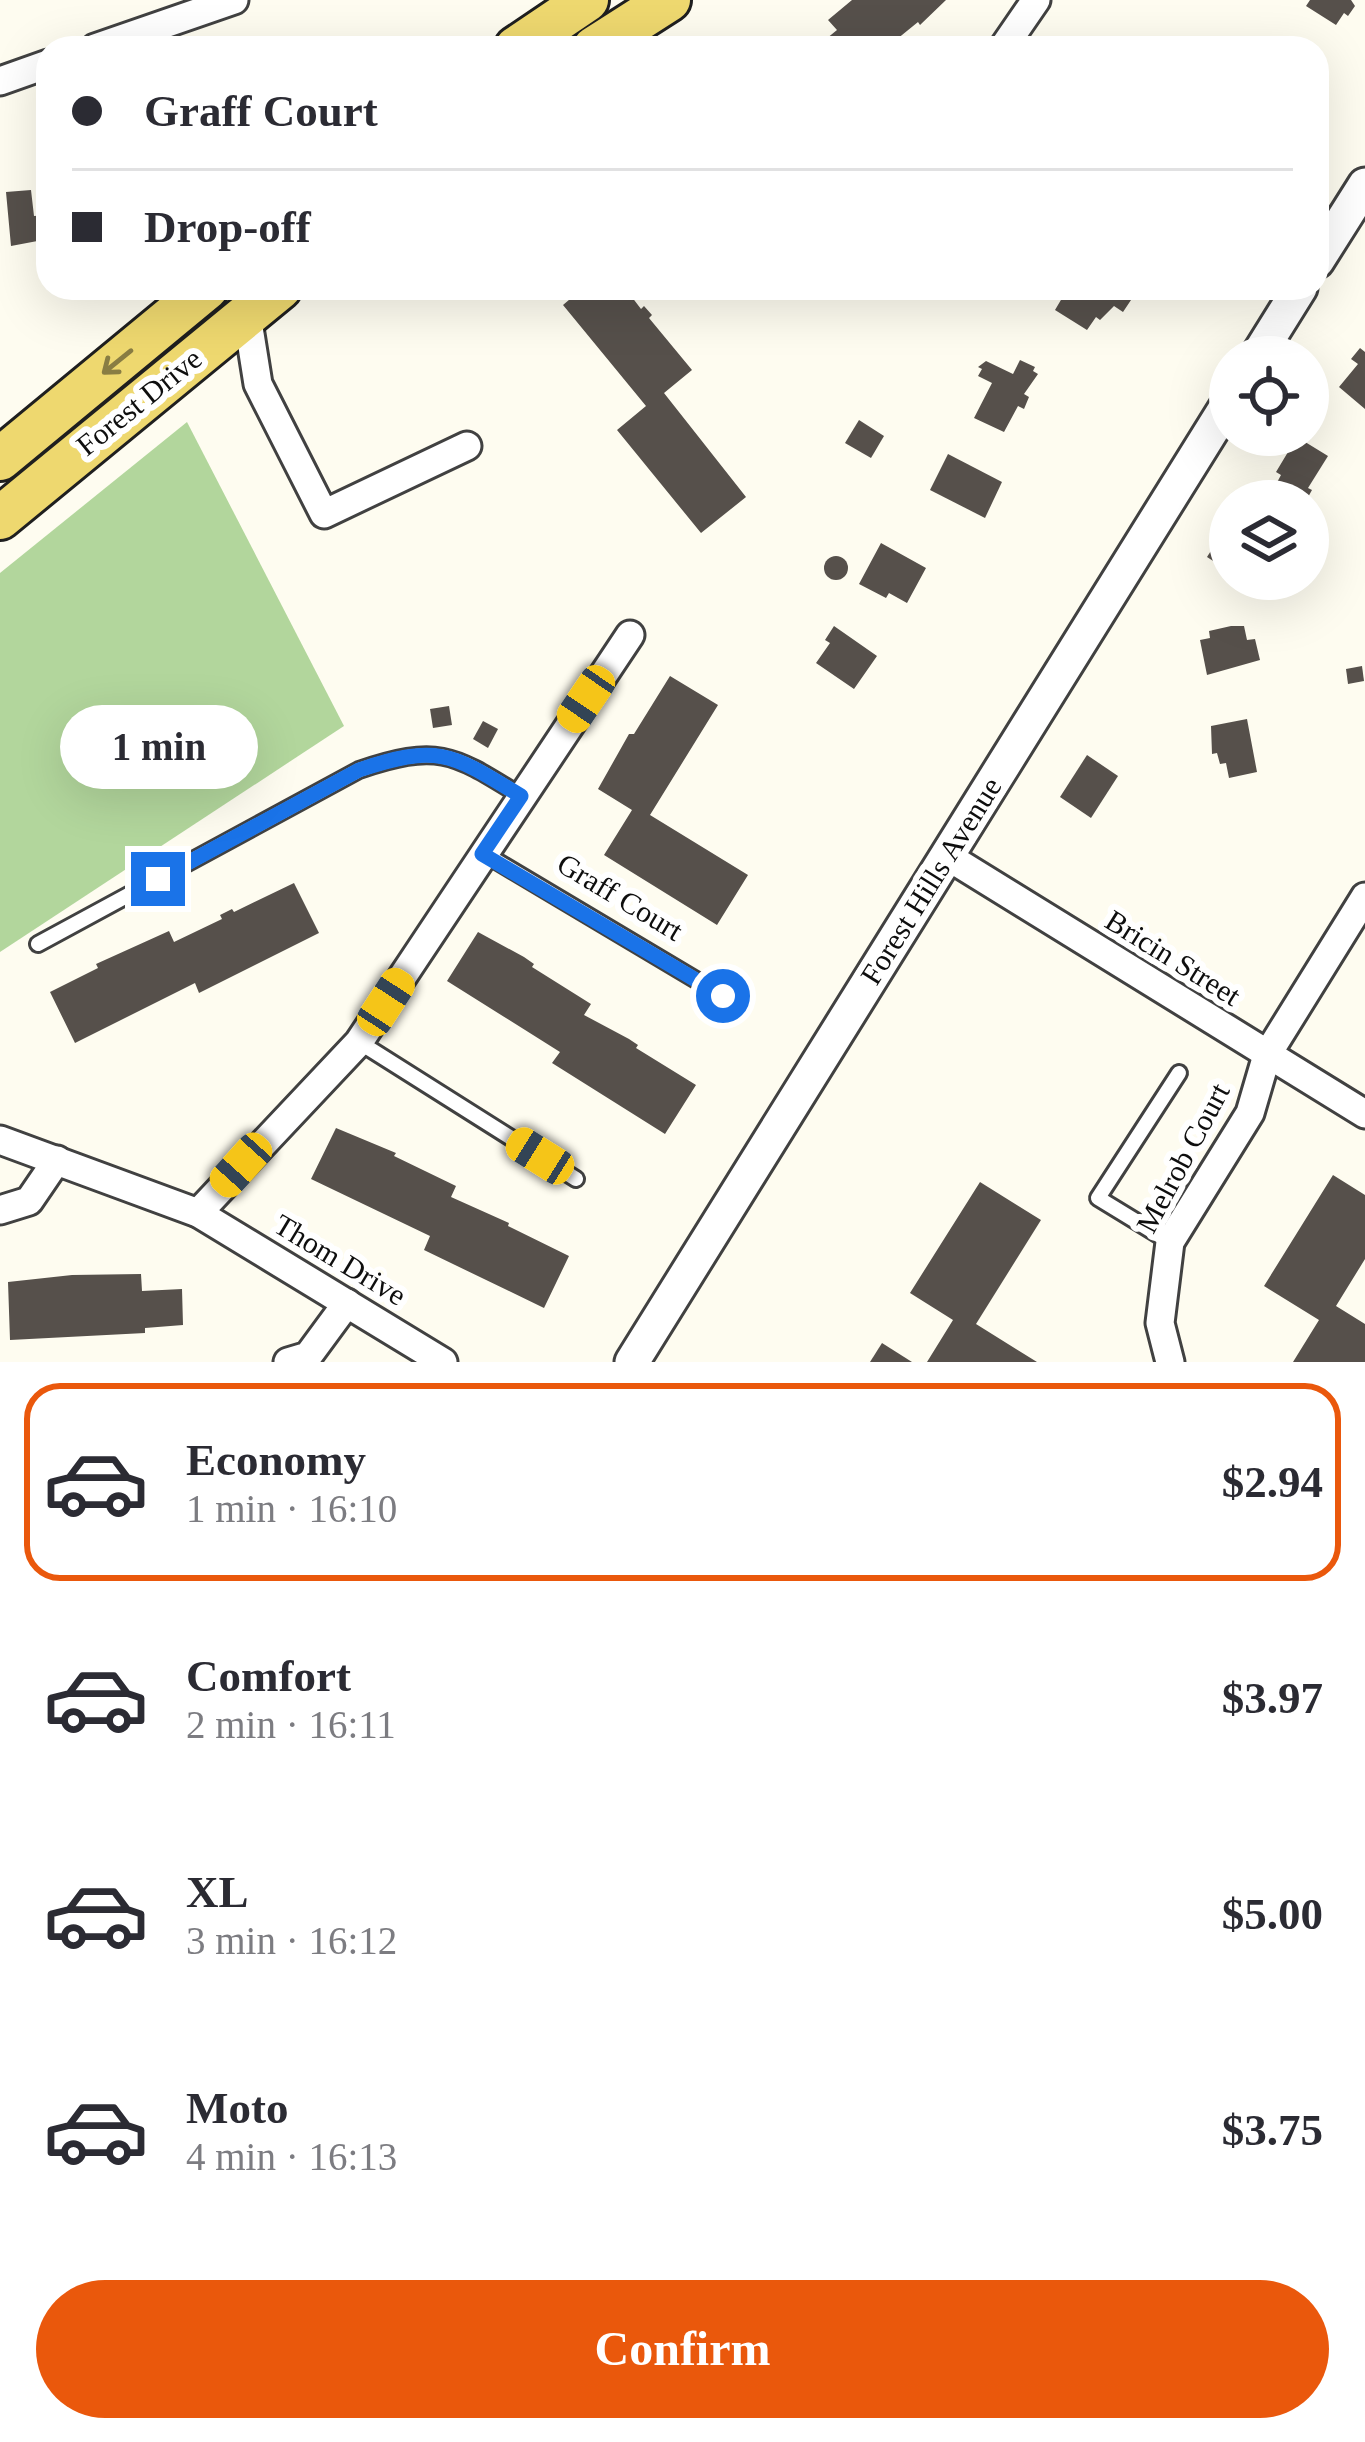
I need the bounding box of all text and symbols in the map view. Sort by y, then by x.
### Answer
text: Graff Court [144,86,378,136]
text: Drop-off [144,202,311,252]
map controls [1209,336,1329,600]
button: locate [1209,336,1329,456]
street label: Forest Drive [70,341,208,462]
one-way arrow [101,349,133,375]
button: layers [1209,480,1329,600]
car [551,659,621,739]
callout: 1 min [59,705,257,789]
text: 1 min [112,725,206,768]
street label: Forest Hills Avenue [854,771,1008,990]
street label: Graff Court [552,846,689,947]
route end [131,852,185,906]
street label: Bricin Street [1100,903,1247,1012]
car [351,962,421,1042]
route start [696,969,750,1023]
street label: Melrob Court [1129,1077,1236,1238]
car [500,1122,580,1190]
car [204,1126,278,1204]
street label: Thom Drive [269,1207,412,1312]
icon: car [42,1428,150,1536]
text: Economy [186,1435,366,1485]
text: $2.94 [1222,1457,1323,1507]
text: 1 min · 16:10 [186,1487,397,1530]
icon: car [42,1644,150,1752]
text: Comfort [186,1651,351,1701]
text: $3.97 [1222,1673,1323,1723]
text: 2 min · 16:11 [186,1703,396,1746]
icon: car [42,1860,150,1968]
text: XL [186,1867,249,1917]
text: $5.00 [1222,1889,1323,1939]
text: 3 min · 16:12 [186,1919,397,1962]
icon: car [42,2076,150,2184]
text: Moto [186,2083,288,2133]
text: $3.75 [1222,2105,1323,2155]
text: 4 min · 16:13 [186,2135,397,2178]
button: Confirm [36,2280,1329,2418]

